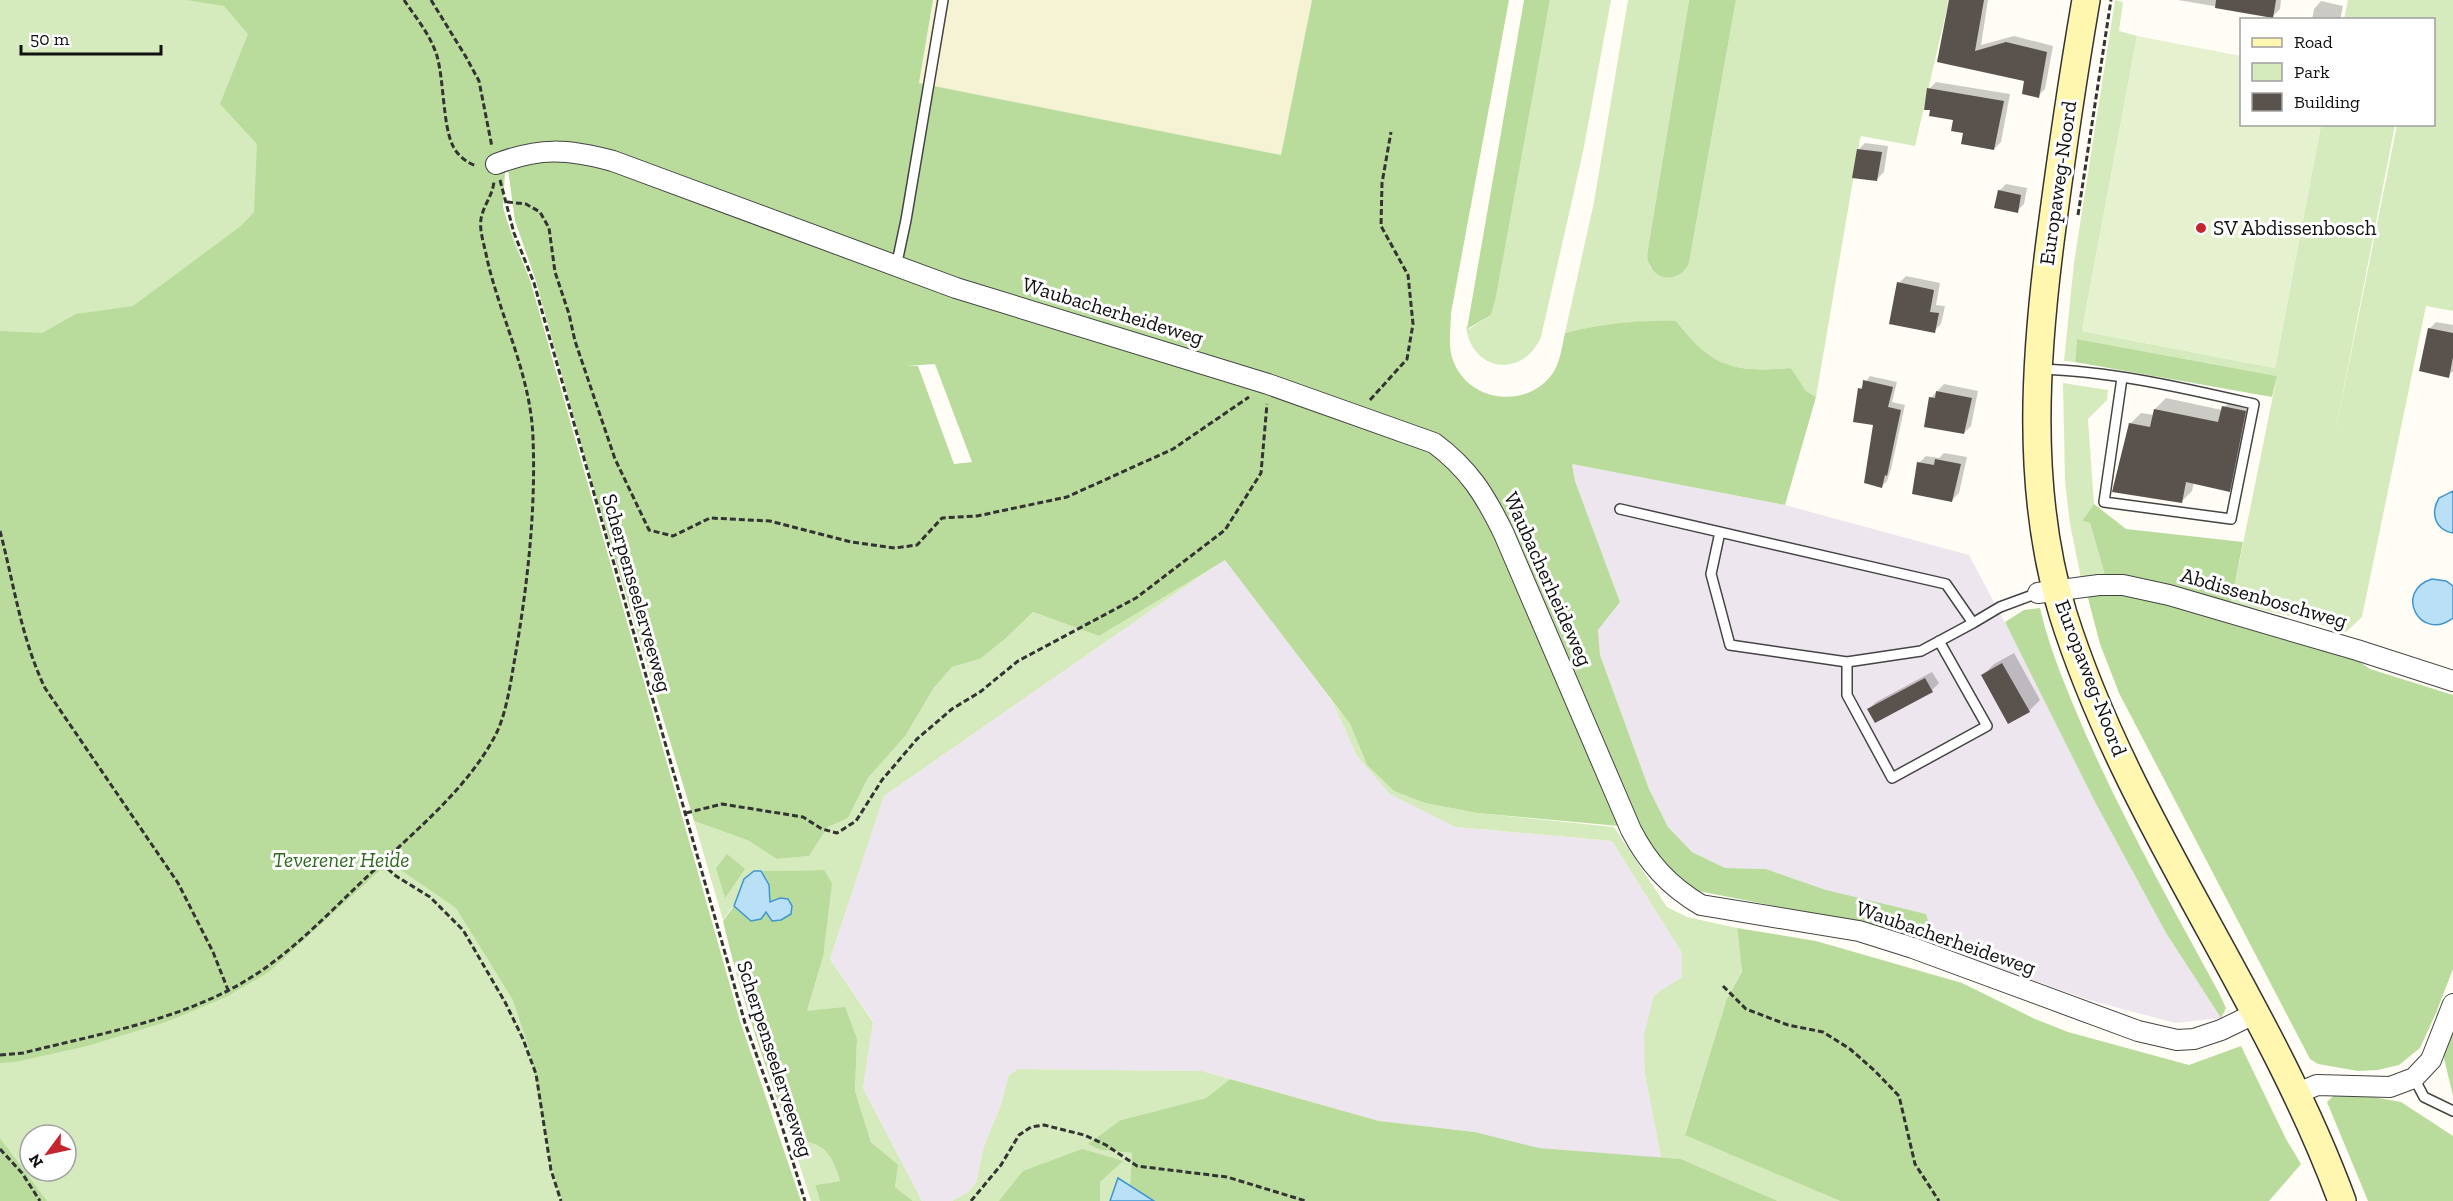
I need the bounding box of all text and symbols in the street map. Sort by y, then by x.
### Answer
scale bar [21,18,160,56]
legend [2240,18,2435,126]
text: 50 m [30,28,70,50]
text: Road [2294,31,2333,53]
text: Park [2294,61,2330,83]
text: Building [2294,91,2360,113]
street label: Europaweg-Noord [2034,99,2081,267]
place label: SV Abdissenbosch [2213,215,2377,240]
marker: SV Abdissenbosch [2194,221,2208,235]
street label: Waubacherheideweg [1020,271,1207,350]
street label: Waubacherheideweg [1499,488,1598,670]
street label: Scherpenseelerveeweg [597,491,678,695]
street label: Abdissenboschweg [2178,562,2351,633]
street label: Europaweg-Noord [2050,596,2133,760]
park label: Teverener Heide [273,847,409,872]
street label: Waubacherheideweg [1853,895,2040,980]
street label: Scherpenseelerveeweg [732,957,819,1161]
north arrow [18,1123,78,1183]
text: N [25,1151,47,1171]

